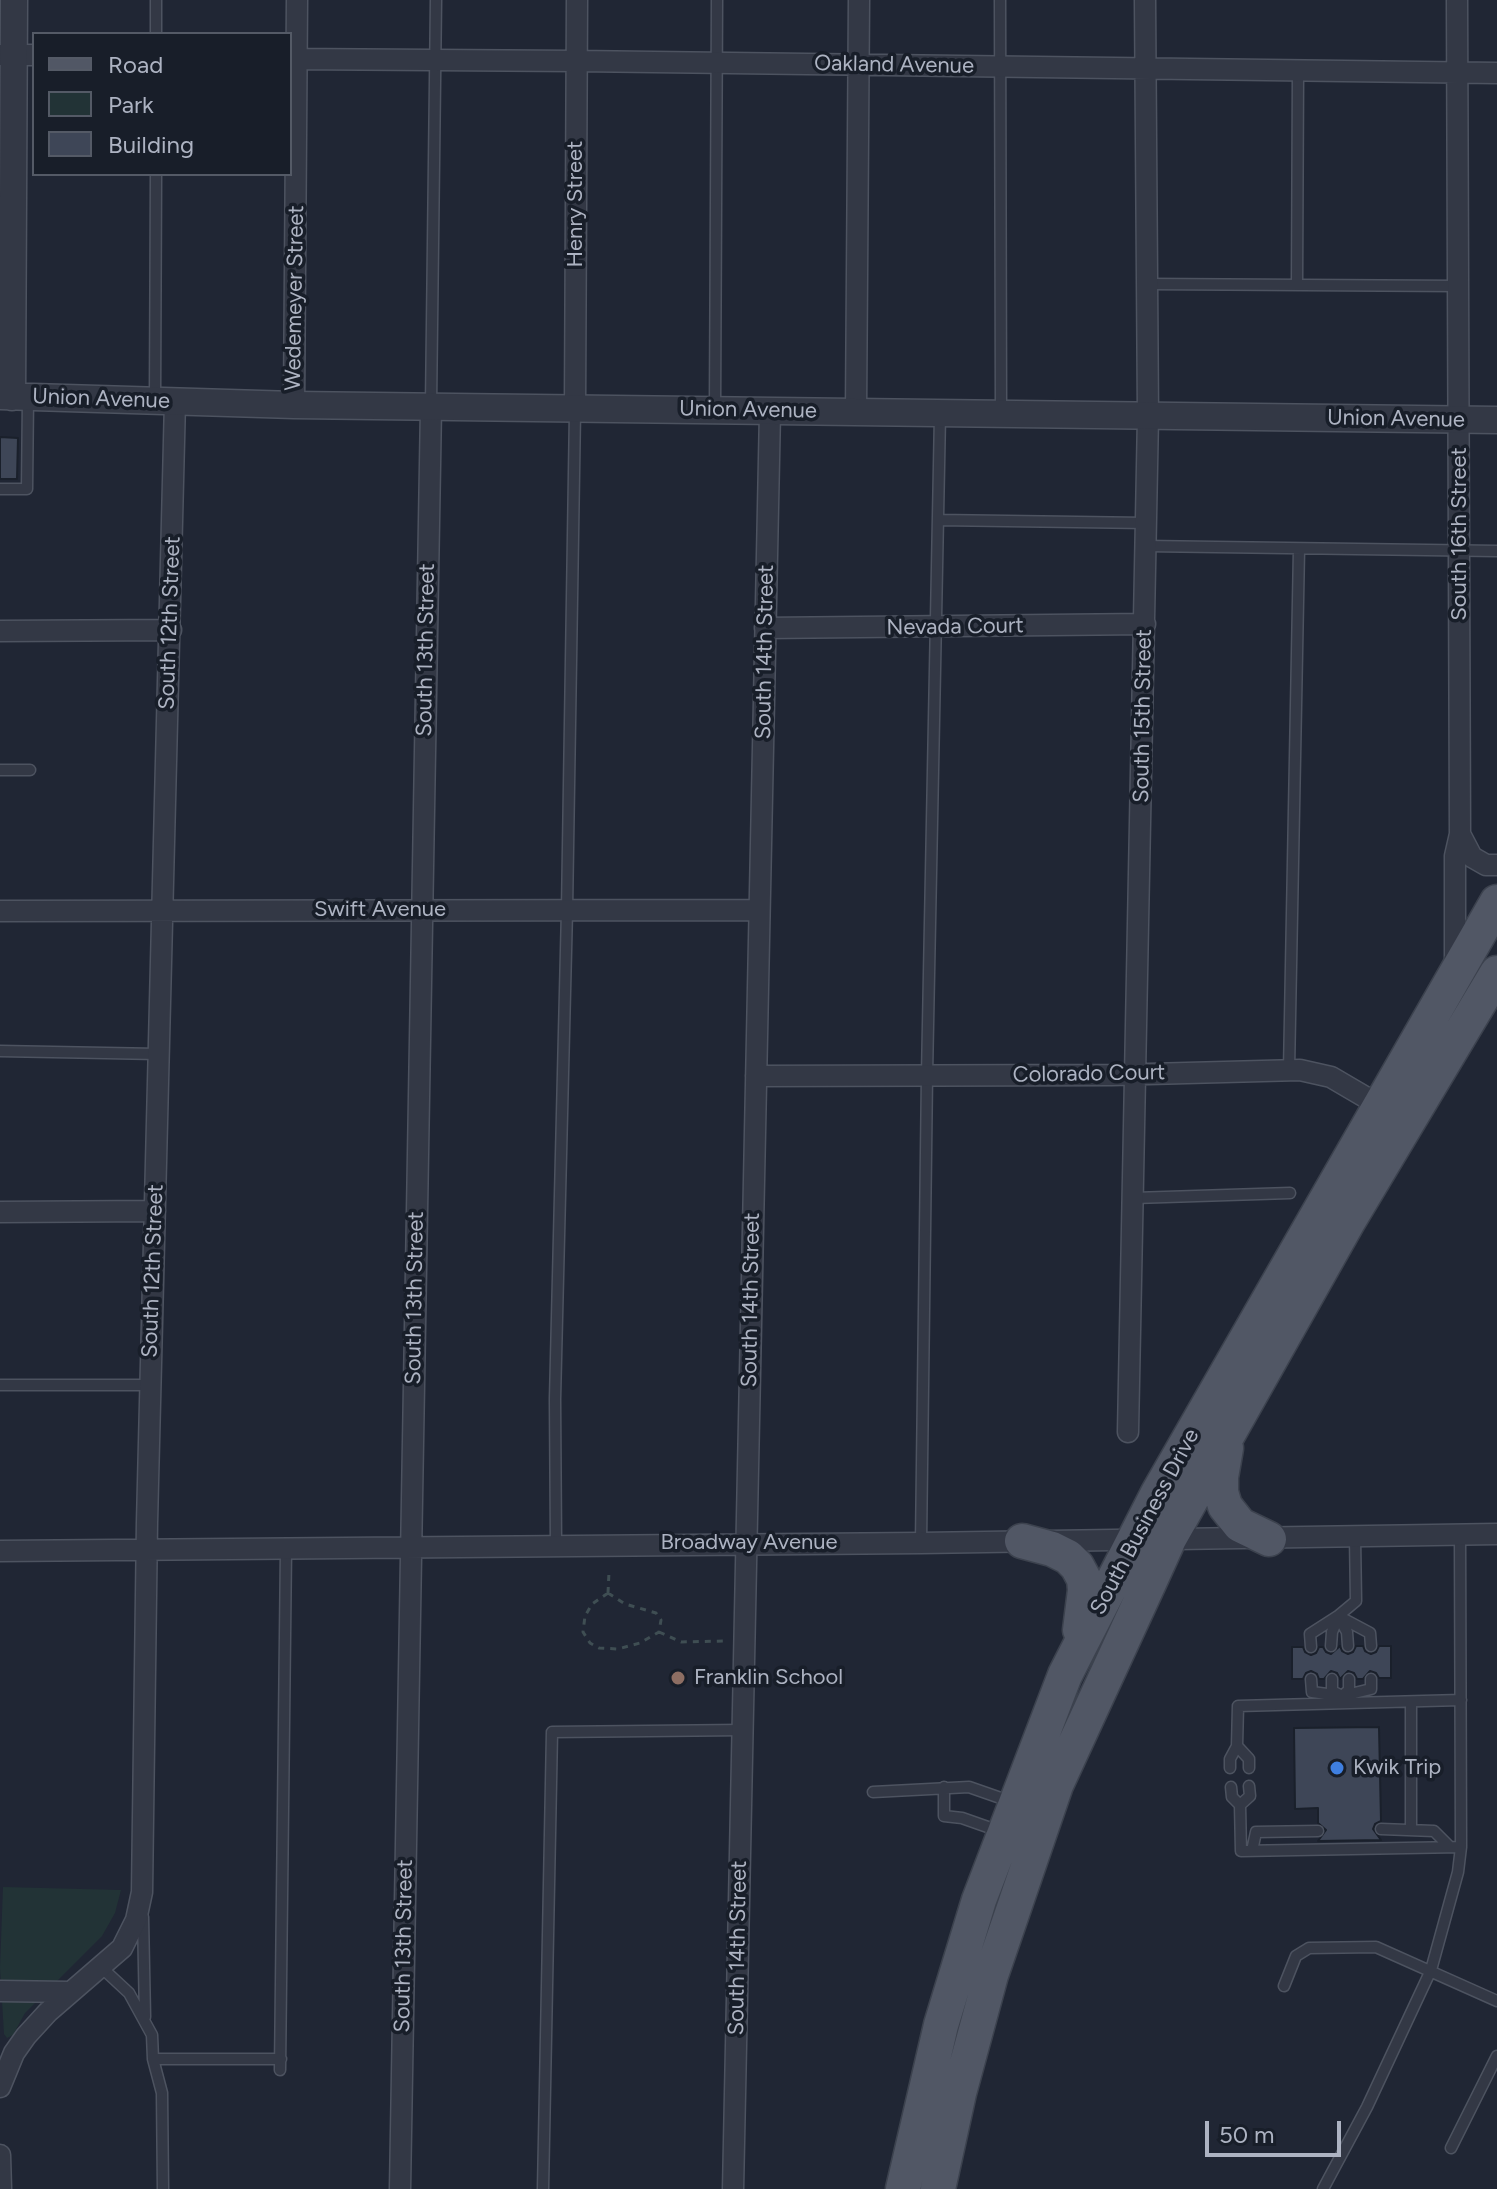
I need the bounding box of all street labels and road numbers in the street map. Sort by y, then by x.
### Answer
street label: Oakland Avenue [814,50,974,80]
street label: Henry Street [563,141,589,267]
street label: Wedemeyer Street [280,205,310,391]
street label: Union Avenue [32,383,170,415]
street label: Union Avenue [679,396,817,424]
street label: Union Avenue [1327,405,1465,433]
street label: South 16th Street [1447,447,1473,621]
street label: South 12th Street [154,536,186,710]
street label: South 13th Street [411,563,441,737]
street label: South 14th Street [750,564,780,740]
street label: Nevada Court [886,613,1024,641]
street label: South 15th Street [1128,629,1158,803]
street label: Swift Avenue [314,897,446,923]
street label: Colorado Court [1012,1059,1166,1089]
street label: South 12th Street [137,1184,169,1358]
street label: South 13th Street [400,1211,430,1385]
street label: South 14th Street [736,1212,766,1388]
street label: South Business Drive [1085,1425,1205,1619]
street label: Broadway Avenue [660,1530,838,1556]
street label: South 13th Street [389,1859,419,2033]
street label: South 14th Street [723,1860,753,2036]

